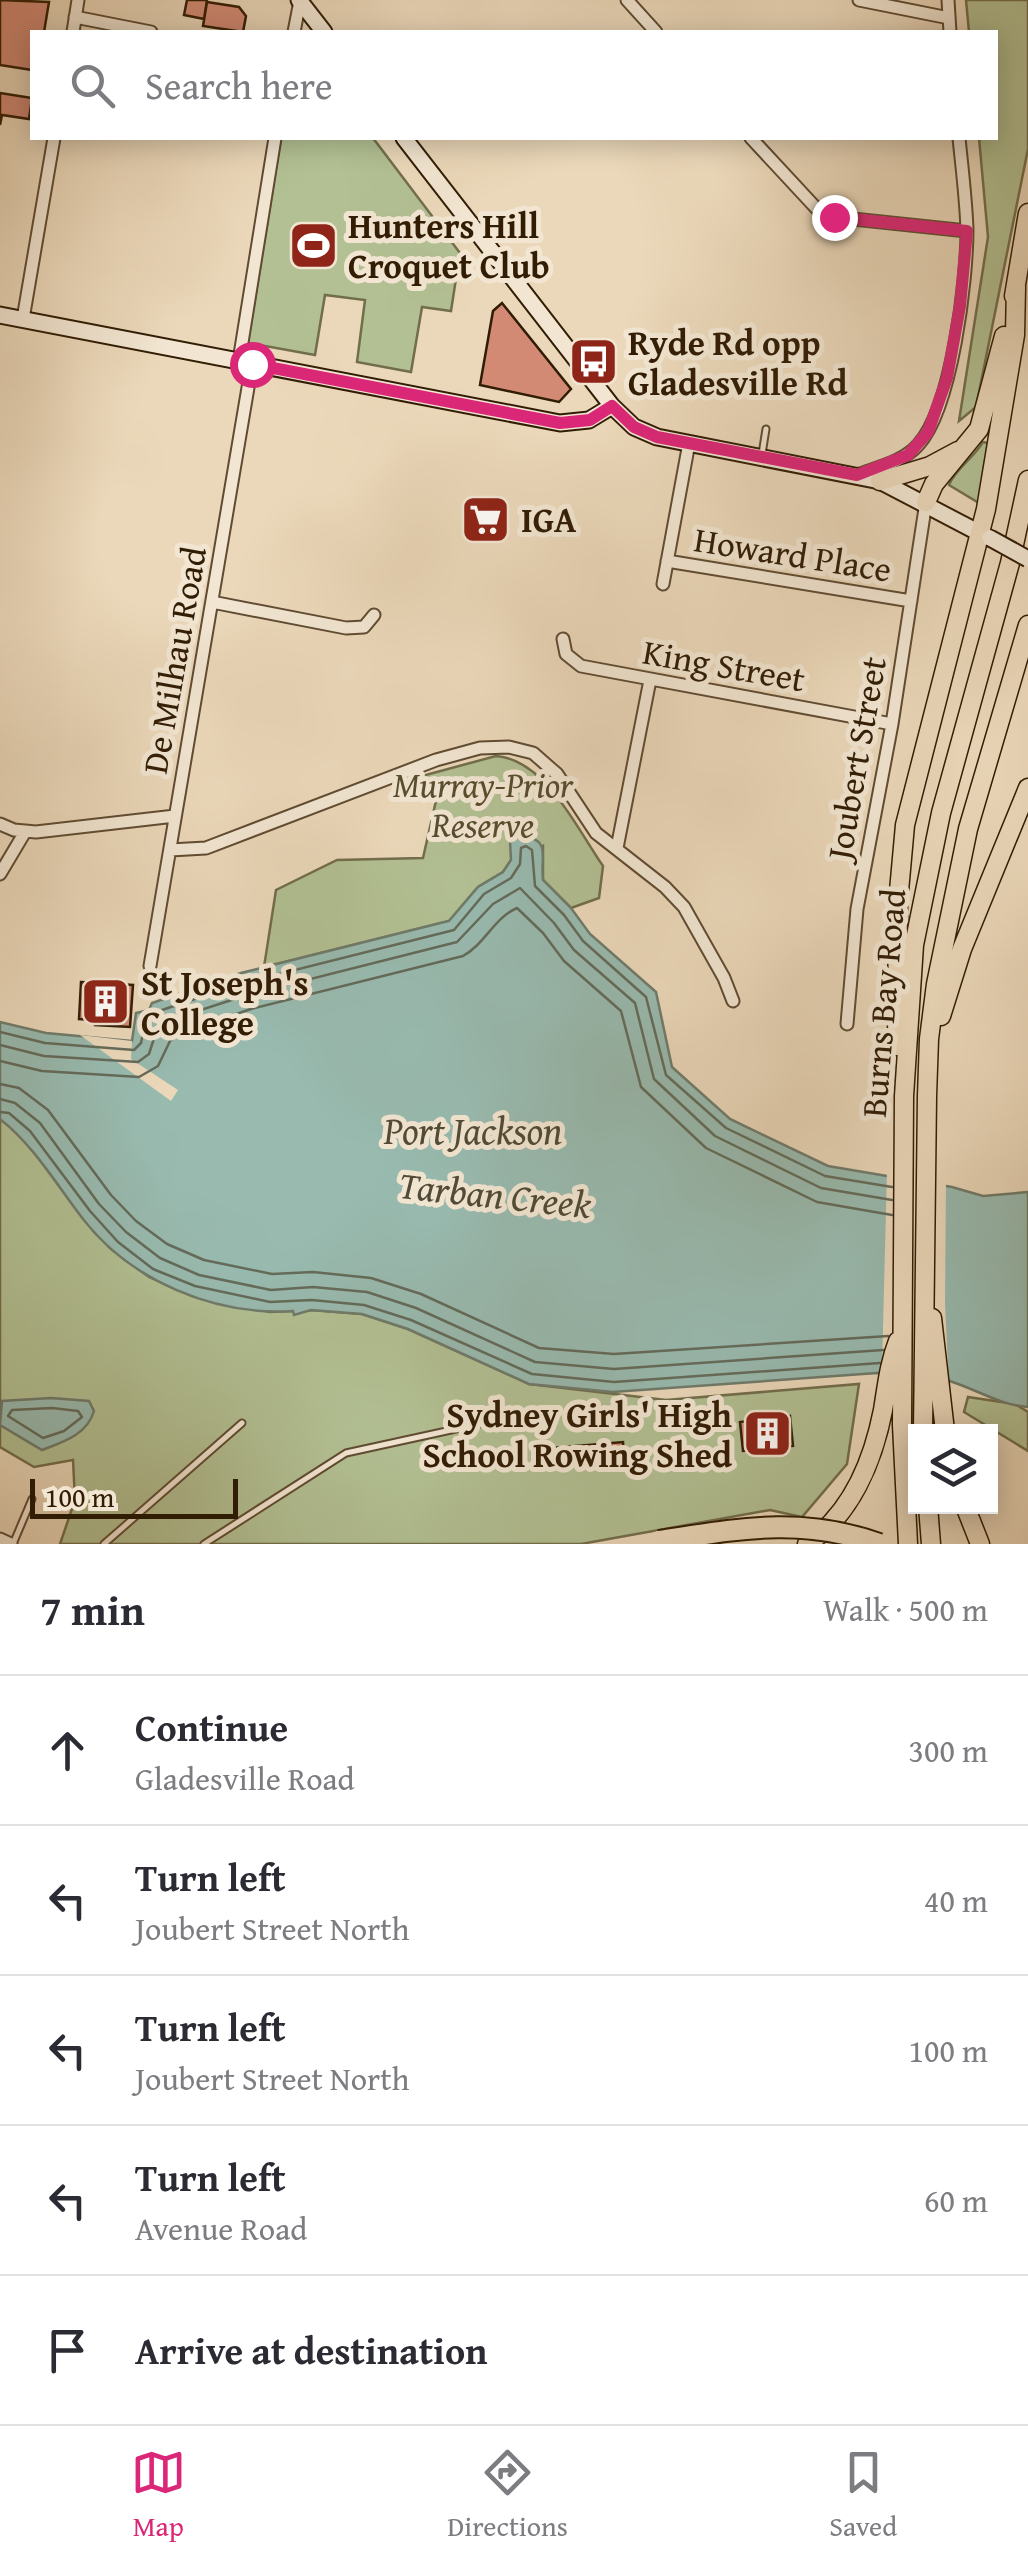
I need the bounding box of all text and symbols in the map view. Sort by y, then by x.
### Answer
search box [30,30,998,140]
text: Search here [145,57,333,113]
icon: search [65,58,120,113]
route end [812,195,858,241]
place label: Hunters Hill Croquet Club [348,200,550,291]
sports icon: Hunters Hill Croquet Club [287,219,339,271]
place label: Ryde Rd opp Gladesville Rd [628,317,848,408]
bus stop icon: Ryde Rd opp Gladesville Rd [567,336,619,388]
route start [230,342,276,388]
supermarket icon: IGA [460,493,512,545]
place label: IGA [521,494,577,545]
street label: Howard Place [691,513,895,595]
street label: De Milhau Road [129,542,219,778]
street label: King Street [639,626,809,704]
street label: Joubert Street [812,652,899,868]
park label: Murray-Prior Reserve [393,759,574,850]
street label: Burns Bay Road [848,886,918,1119]
place label: St Joseph's College [141,957,309,1048]
building icon: St Joseph's College [80,976,132,1028]
water label: Port Jackson [383,1102,562,1158]
water label: Tarban Creek [396,1156,594,1232]
place label: Sydney Girls' High School Rowing Shed [423,1389,733,1480]
building icon: Sydney Girls' High School Rowing Shed [741,1408,793,1460]
map controls [908,1424,998,1514]
button: layers [908,1424,998,1514]
scale bar [30,1474,238,1518]
text: 100 m [45,1476,114,1517]
text: 7 min [40,1579,145,1640]
text: Walk · 500 m [823,1586,988,1633]
text: Continue [135,1699,288,1755]
icon: ahead [40,1723,95,1778]
text: 300 m [909,1727,988,1774]
text: Gladesville Road [135,1755,355,1802]
text: Turn left [135,1849,286,1905]
icon: left [40,1873,95,1928]
text: 40 m [924,1877,988,1924]
text: Joubert Street North [135,1905,410,1952]
text: Turn left [135,1999,286,2055]
icon: left [40,2023,95,2078]
text: 100 m [909,2027,988,2074]
text: Joubert Street North [135,2055,410,2102]
text: Turn left [135,2149,286,2205]
icon: left [40,2173,95,2228]
text: 60 m [924,2177,988,2224]
text: Avenue Road [135,2205,307,2252]
text: Arrive at destination [135,2322,488,2378]
icon: arrive [40,2323,95,2378]
tab: Map [131,2445,186,2546]
tab: Directions [447,2445,568,2546]
tab: Saved [829,2445,897,2546]

